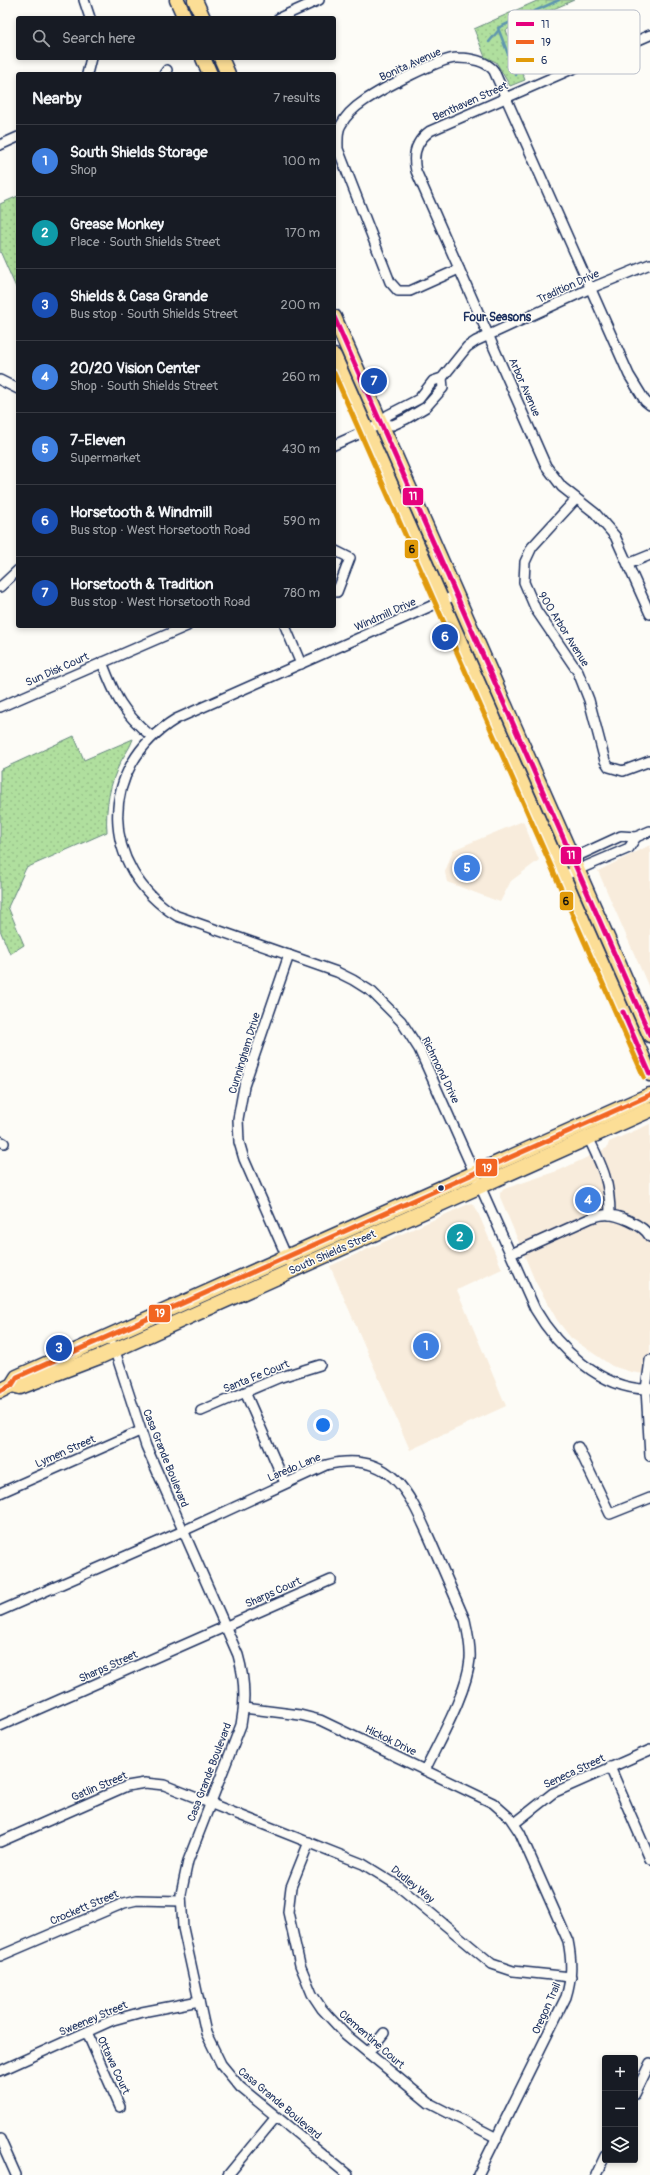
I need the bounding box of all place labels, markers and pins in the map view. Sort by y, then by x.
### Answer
pin: 7 [361,366,387,396]
pin: 6 [432,622,458,652]
pin: 5 [454,853,480,883]
unlabelled marker [436,1183,446,1193]
pin: 4 [575,1185,601,1215]
pin: 2 [447,1222,473,1252]
pin: 1 [413,1331,439,1361]
pin: 3 [46,1333,72,1363]

